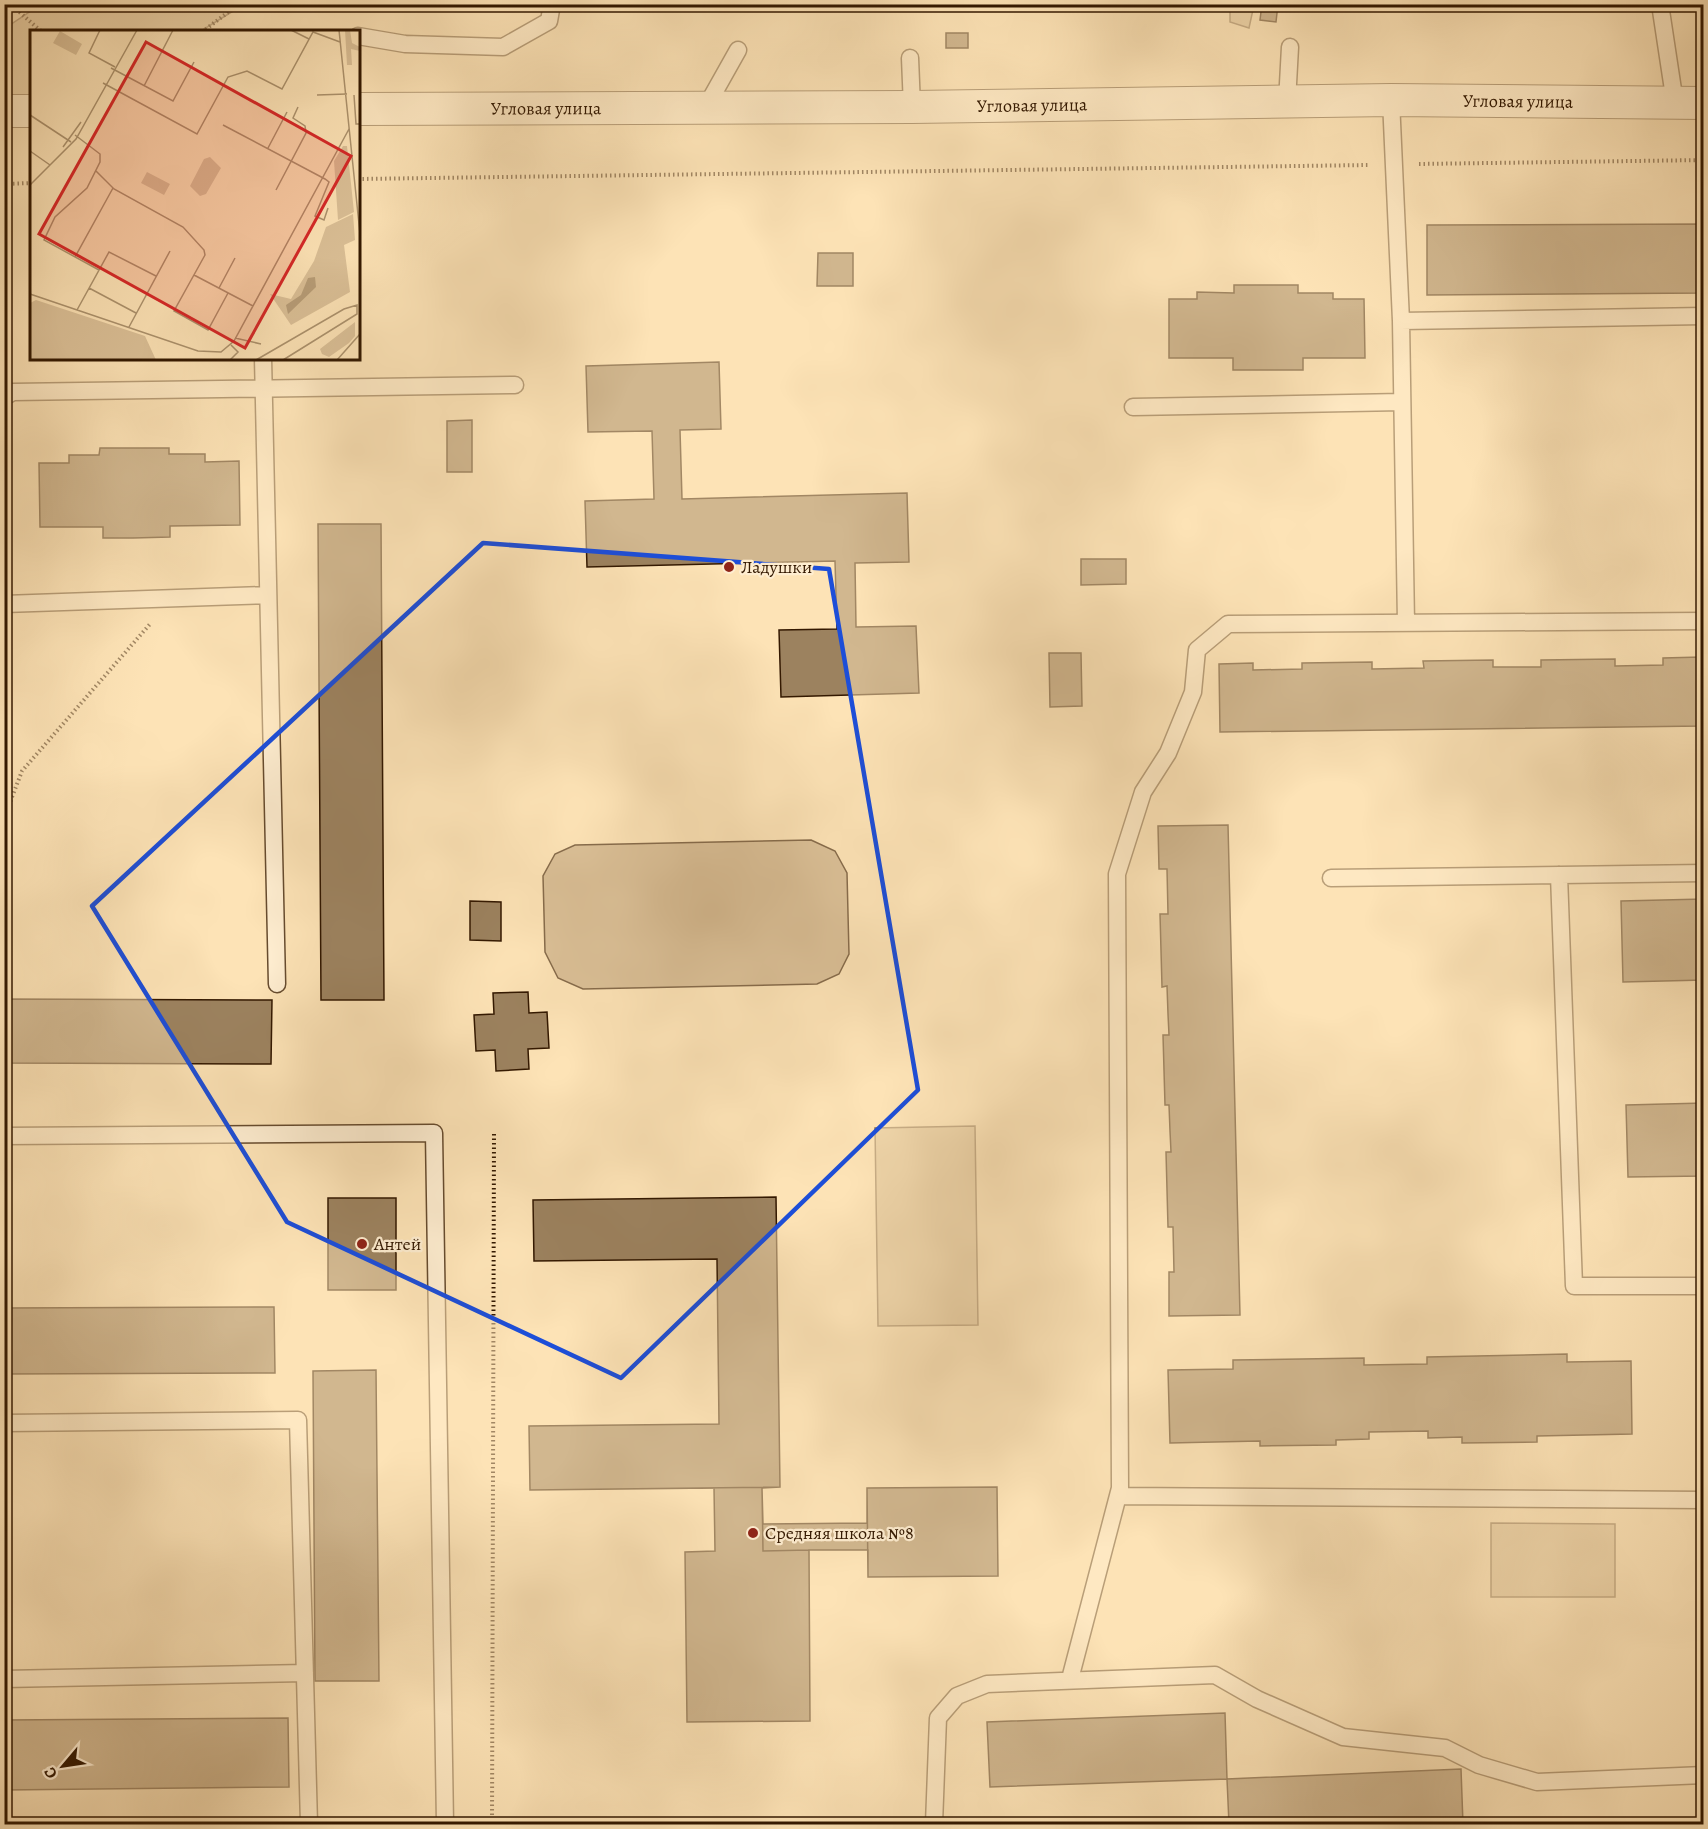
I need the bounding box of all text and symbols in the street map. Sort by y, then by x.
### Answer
inset map [30,30,360,360]
street label: Угловая улица [1463,89,1574,114]
street label: Угловая улица [977,92,1088,118]
street label: Угловая улица [491,96,602,121]
place label: Ладушки [741,555,812,579]
marker: Ладушки [722,560,736,574]
place label: Антей [373,1232,421,1256]
marker: Антей [355,1237,369,1251]
place label: Средняя школа №8 [765,1521,914,1545]
marker: Средняя школа №8 [746,1526,760,1540]
north arrow [33,1736,93,1796]
text: С [39,1763,63,1782]

